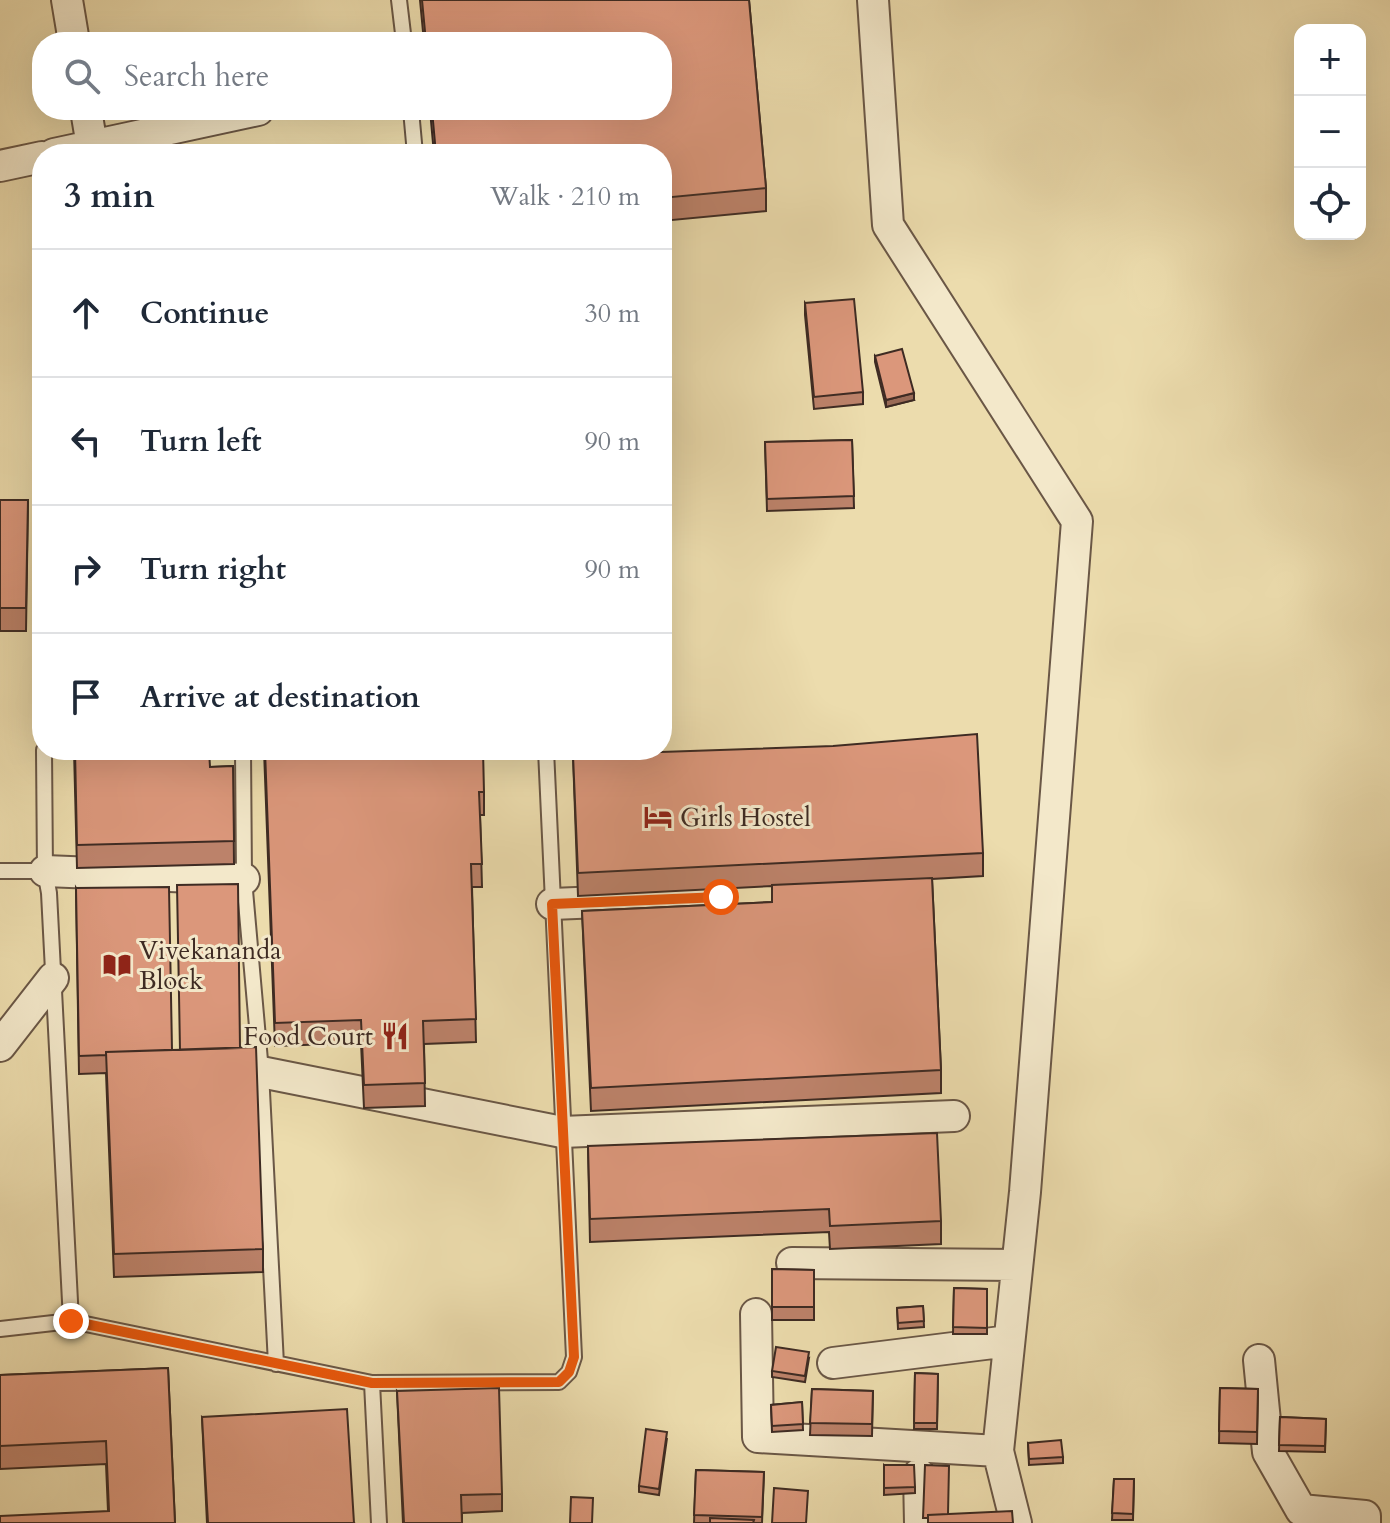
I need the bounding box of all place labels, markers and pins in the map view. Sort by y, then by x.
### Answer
place label: Girls Hostel [680,800,811,835]
hotel icon: Girls Hostel [643,802,673,832]
place label: Vivekananda Block [139,933,281,998]
library icon: Vivekananda Block [102,950,132,980]
place label: Food Court [243,1019,373,1054]
restaurant icon: Food Court [380,1021,410,1051]

